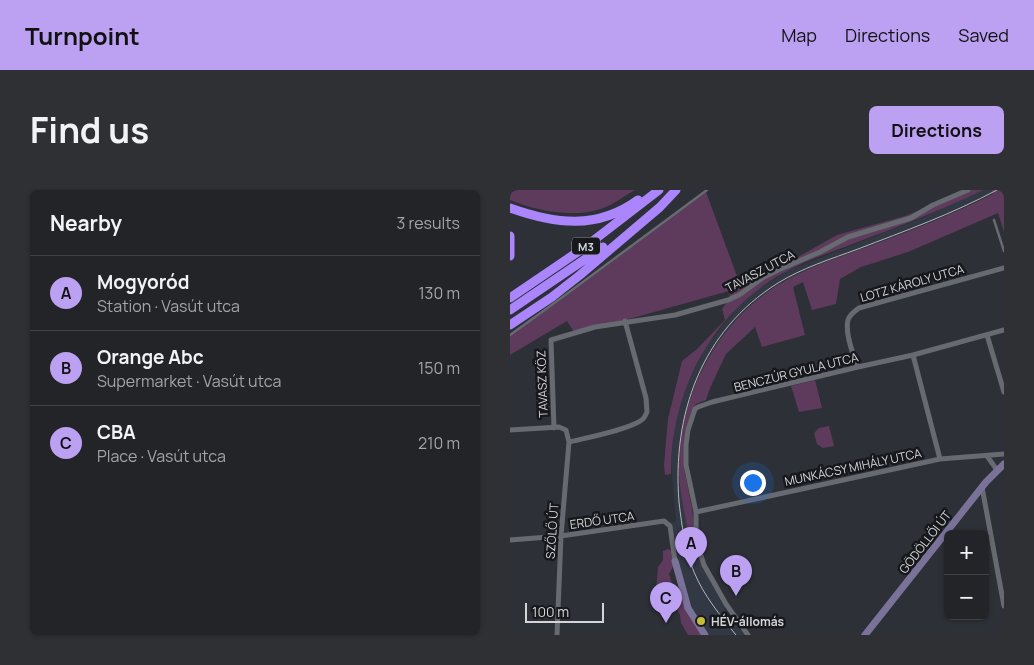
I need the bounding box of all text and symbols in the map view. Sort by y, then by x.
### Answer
text: Turnpoint [25,19,140,52]
text: Map [781,23,817,47]
text: Directions [845,23,930,47]
text: Saved [958,23,1009,47]
text: Find us [30,106,149,154]
button: Directions [869,106,1004,154]
text: Nearby [50,209,122,237]
text: 3 results [397,212,460,234]
road number: M3 [572,238,600,254]
street label: TAVASZ UTCA [722,245,798,296]
street label: LOTZ KÁROLY UTCA [858,260,966,306]
text: Mogyoród [97,269,190,295]
text: A [61,282,71,304]
text: 130 m [418,282,460,304]
text: Station · Vasút utca [97,295,240,317]
text: Orange Abc [97,344,204,370]
street label: BENCZÚR GYULA UTCA [732,348,860,396]
street label: TAVASZ KÖZ [532,350,552,418]
text: B [61,357,71,379]
text: 150 m [418,357,460,379]
text: Supermarket · Vasút utca [97,370,281,392]
text: CBA [97,419,136,445]
text: C [60,432,72,454]
text: 210 m [418,432,460,454]
street label: MUNKÁCSY MIHÁLY UTCA [783,444,923,490]
text: Place · Vasút utca [97,445,226,467]
your location [740,470,766,496]
street label: SZŐLŐ ÚT [542,502,562,560]
street label: GÖDÖLLŐI ÚT [895,506,955,577]
street label: ERDŐ UTCA [569,507,636,533]
pin: A [675,527,707,568]
map controls [944,530,989,620]
button: + [944,530,989,575]
pin: B [720,555,752,596]
button: − [944,575,989,620]
pin: C [650,582,682,623]
scale bar [525,600,604,623]
text: 100 m [532,602,569,621]
place label: HÉV-állomás [711,613,785,630]
marker: HÉV-állomás [695,615,707,627]

